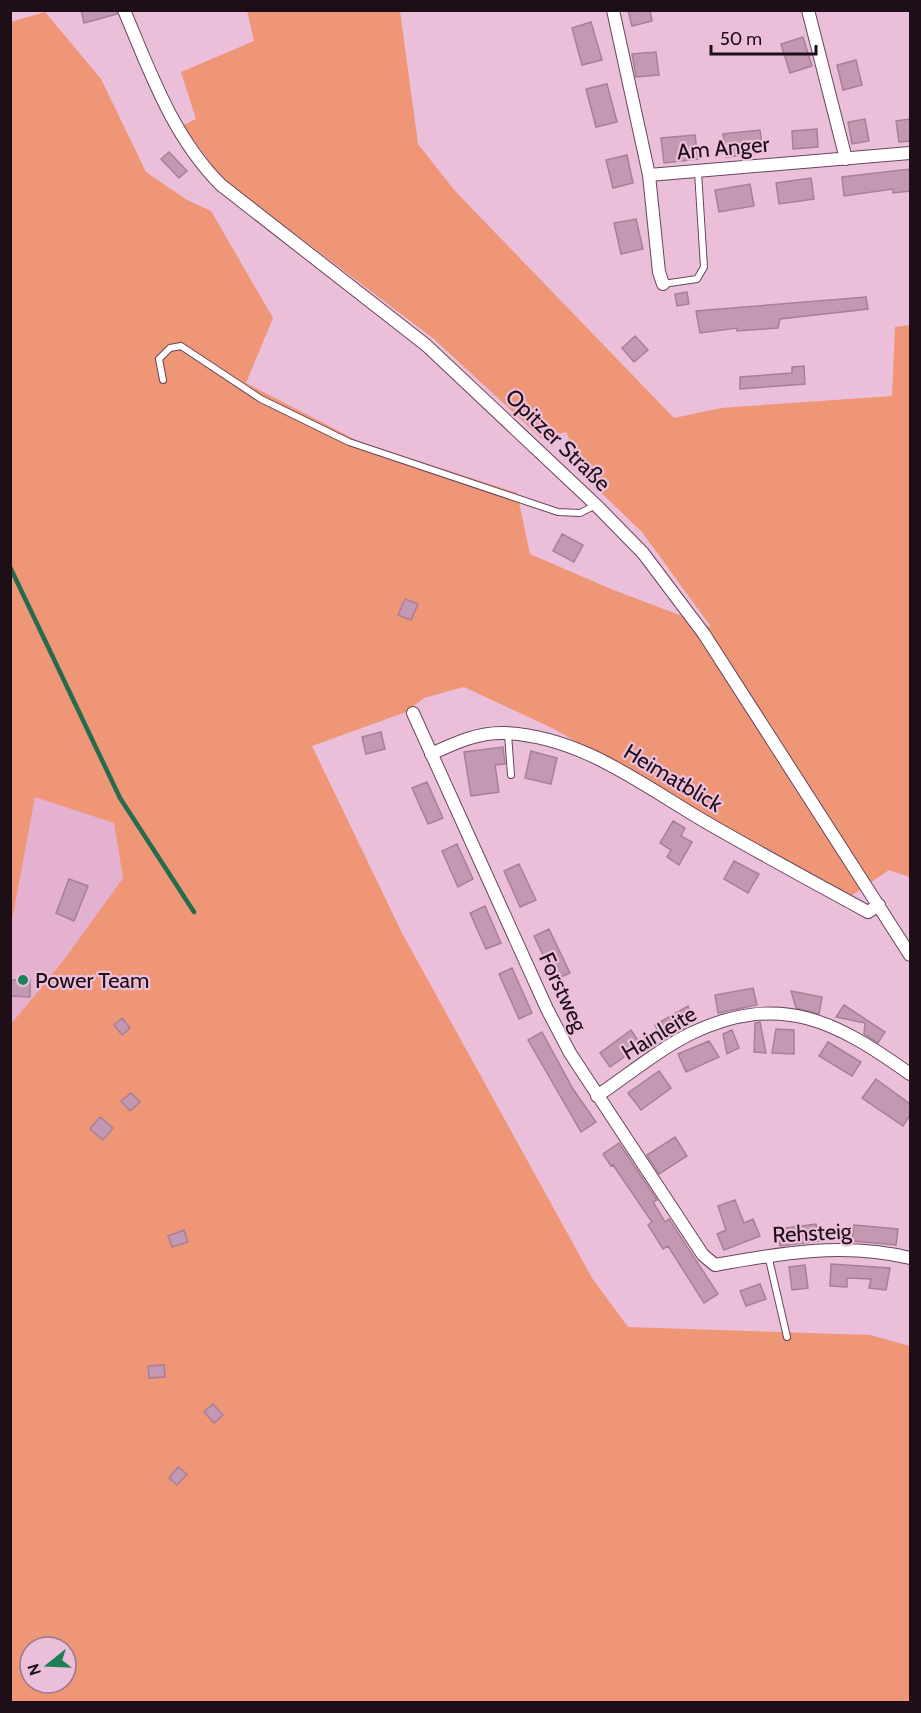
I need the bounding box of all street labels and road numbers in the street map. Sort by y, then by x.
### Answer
street label: Am Anger [676,131,770,165]
street label: Opitzer Straße [500,383,616,497]
street label: Heimatblick [619,738,727,818]
street label: Forstweg [533,948,593,1037]
street label: Hainleite [617,1000,701,1066]
street label: Rehsteig [772,1217,853,1249]

